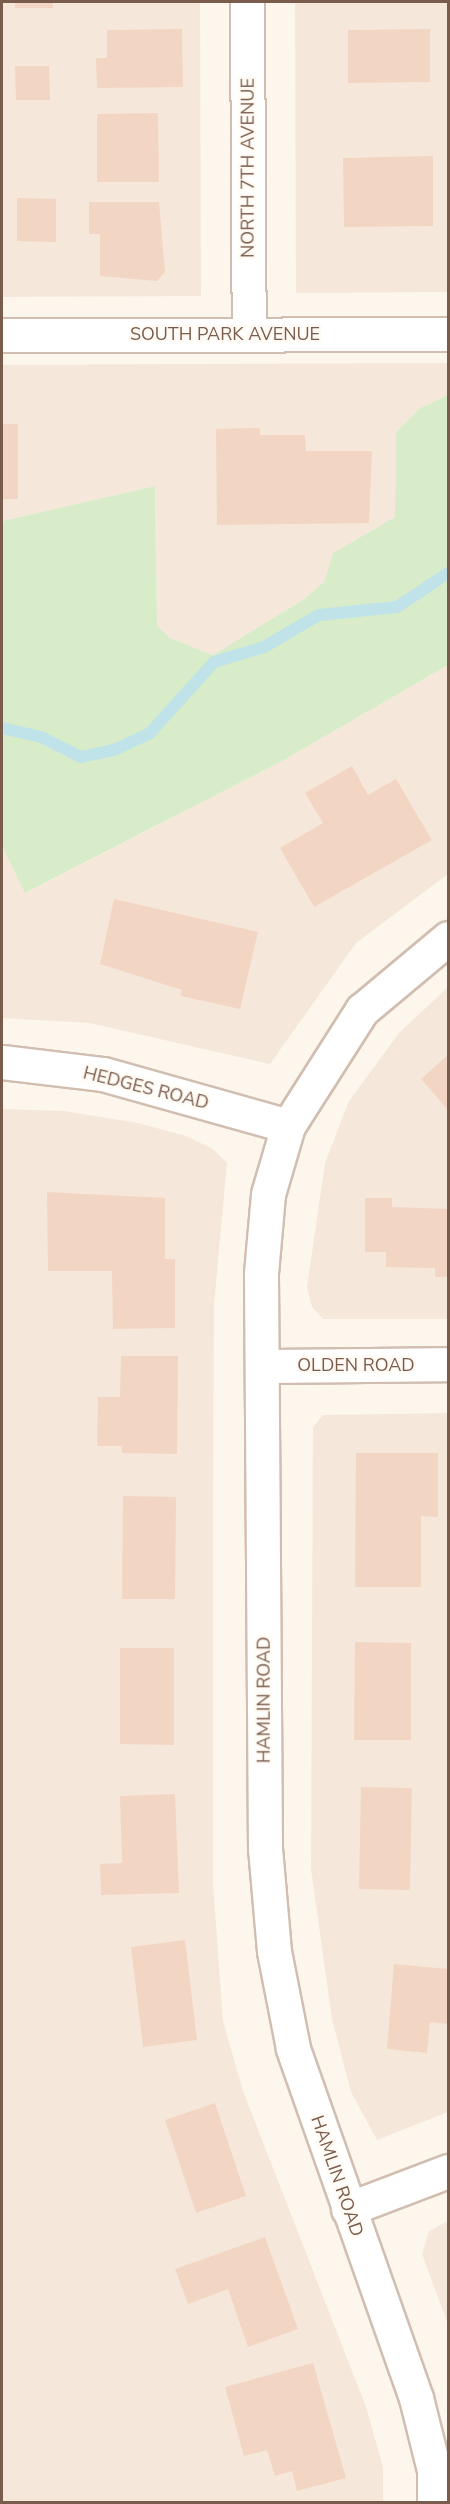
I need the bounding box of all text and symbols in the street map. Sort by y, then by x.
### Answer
street label: NORTH 7TH AVENUE [237,78,259,258]
street label: SOUTH PARK AVENUE [130,323,320,345]
street label: HEDGES ROAD [81,1062,211,1114]
street label: OLDEN ROAD [297,1354,415,1376]
street label: HAMLIN ROAD [253,1637,275,1763]
street label: HAMLIN ROAD [306,2113,368,2239]

